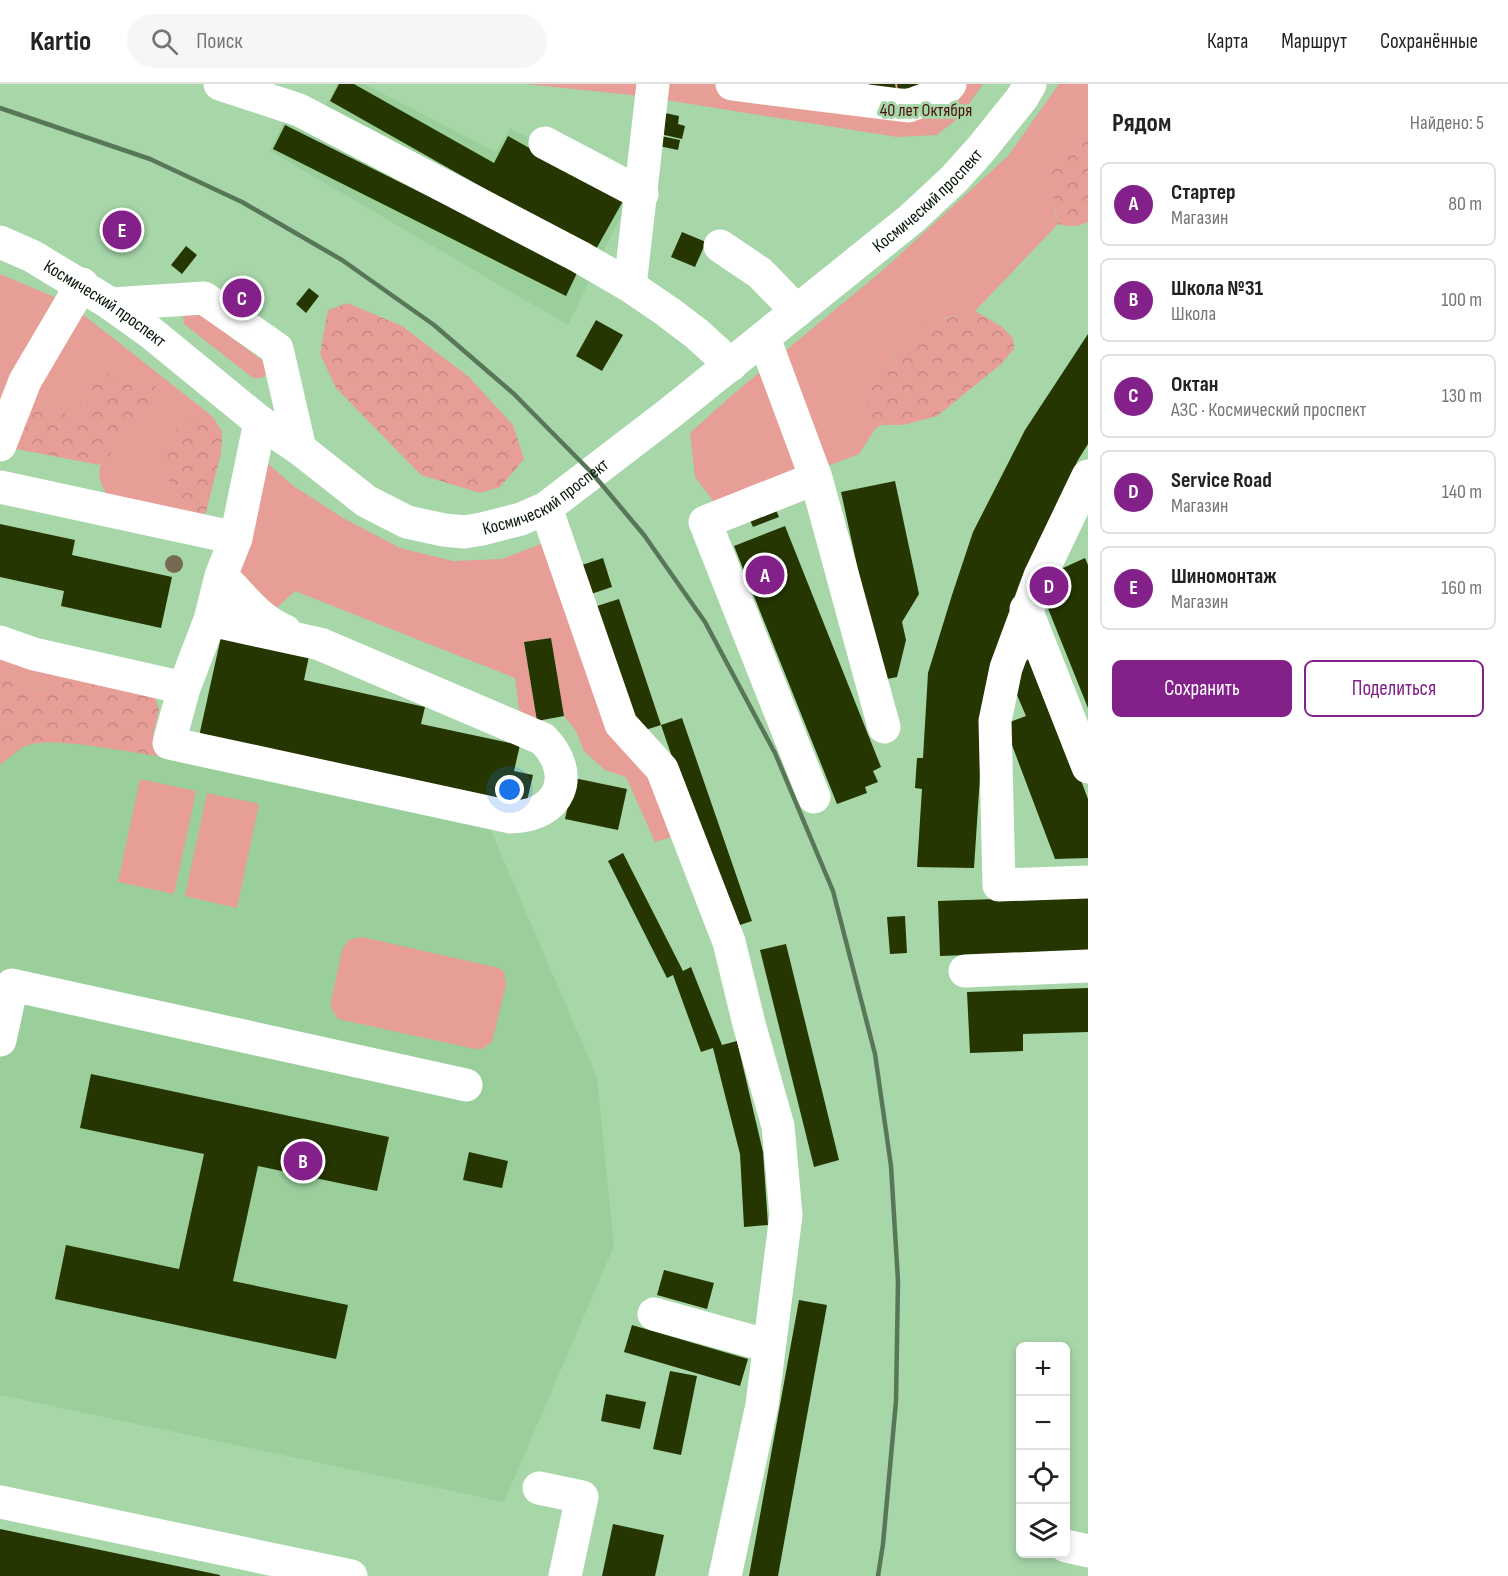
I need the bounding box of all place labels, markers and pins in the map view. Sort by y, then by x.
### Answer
pin: E [102,208,142,252]
pin: C [222,276,262,320]
pin: A [746,552,784,598]
pin: D [1030,564,1068,608]
pin: B [284,1138,322,1184]

